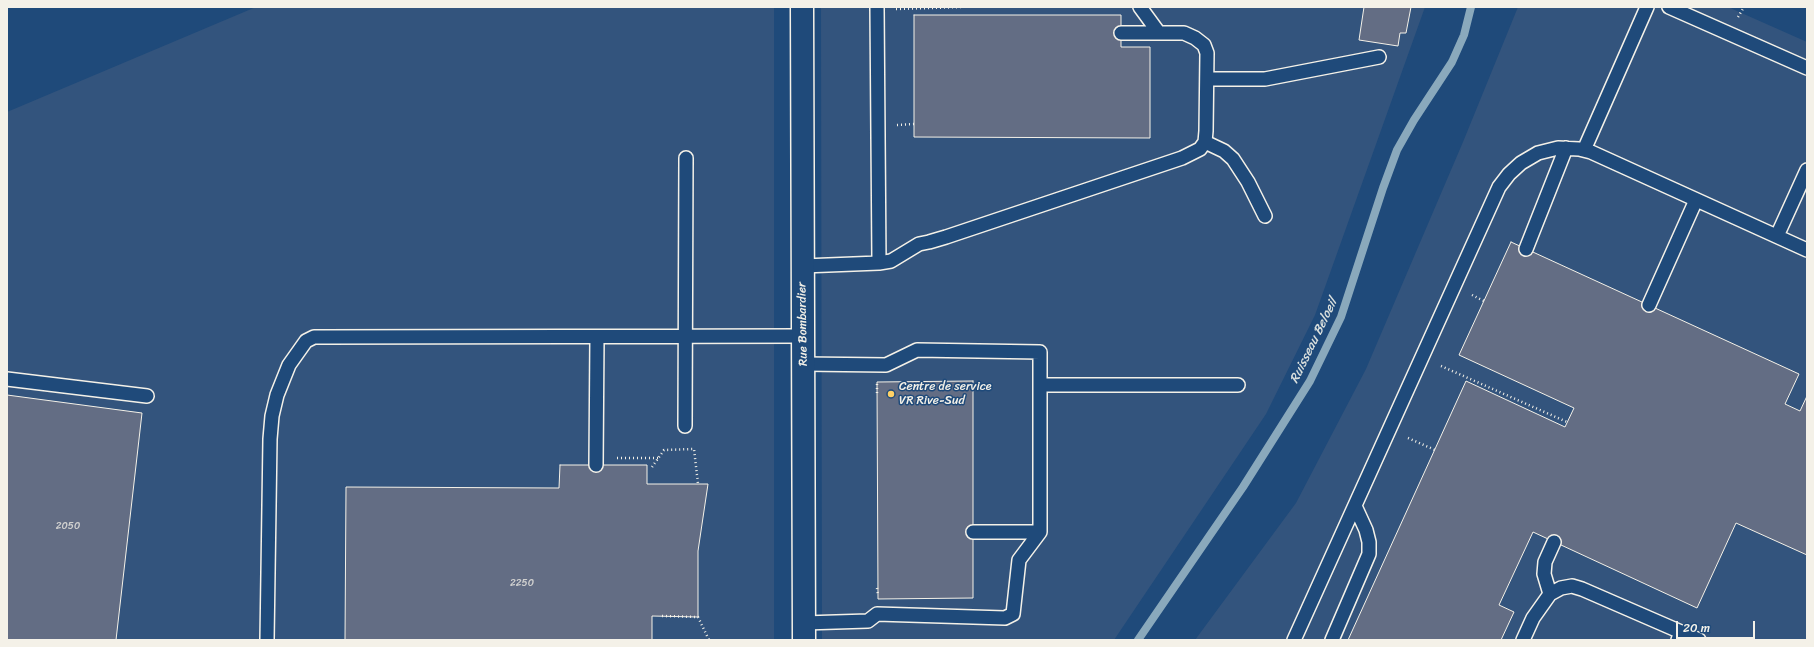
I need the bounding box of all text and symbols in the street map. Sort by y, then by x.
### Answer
street label: Rue Bombardier [795,282,811,366]
water label: Ruisseau Beloeil [1287,296,1341,386]
place label: Centre de service VR Rive-Sud [899,380,991,408]
marker: Centre de service VR Rive-Sud [886,389,896,399]
house number: 2050 [56,520,80,532]
house number: 2250 [510,577,534,589]
scale bar [1678,613,1757,639]
text: 20 m [1683,617,1710,639]

